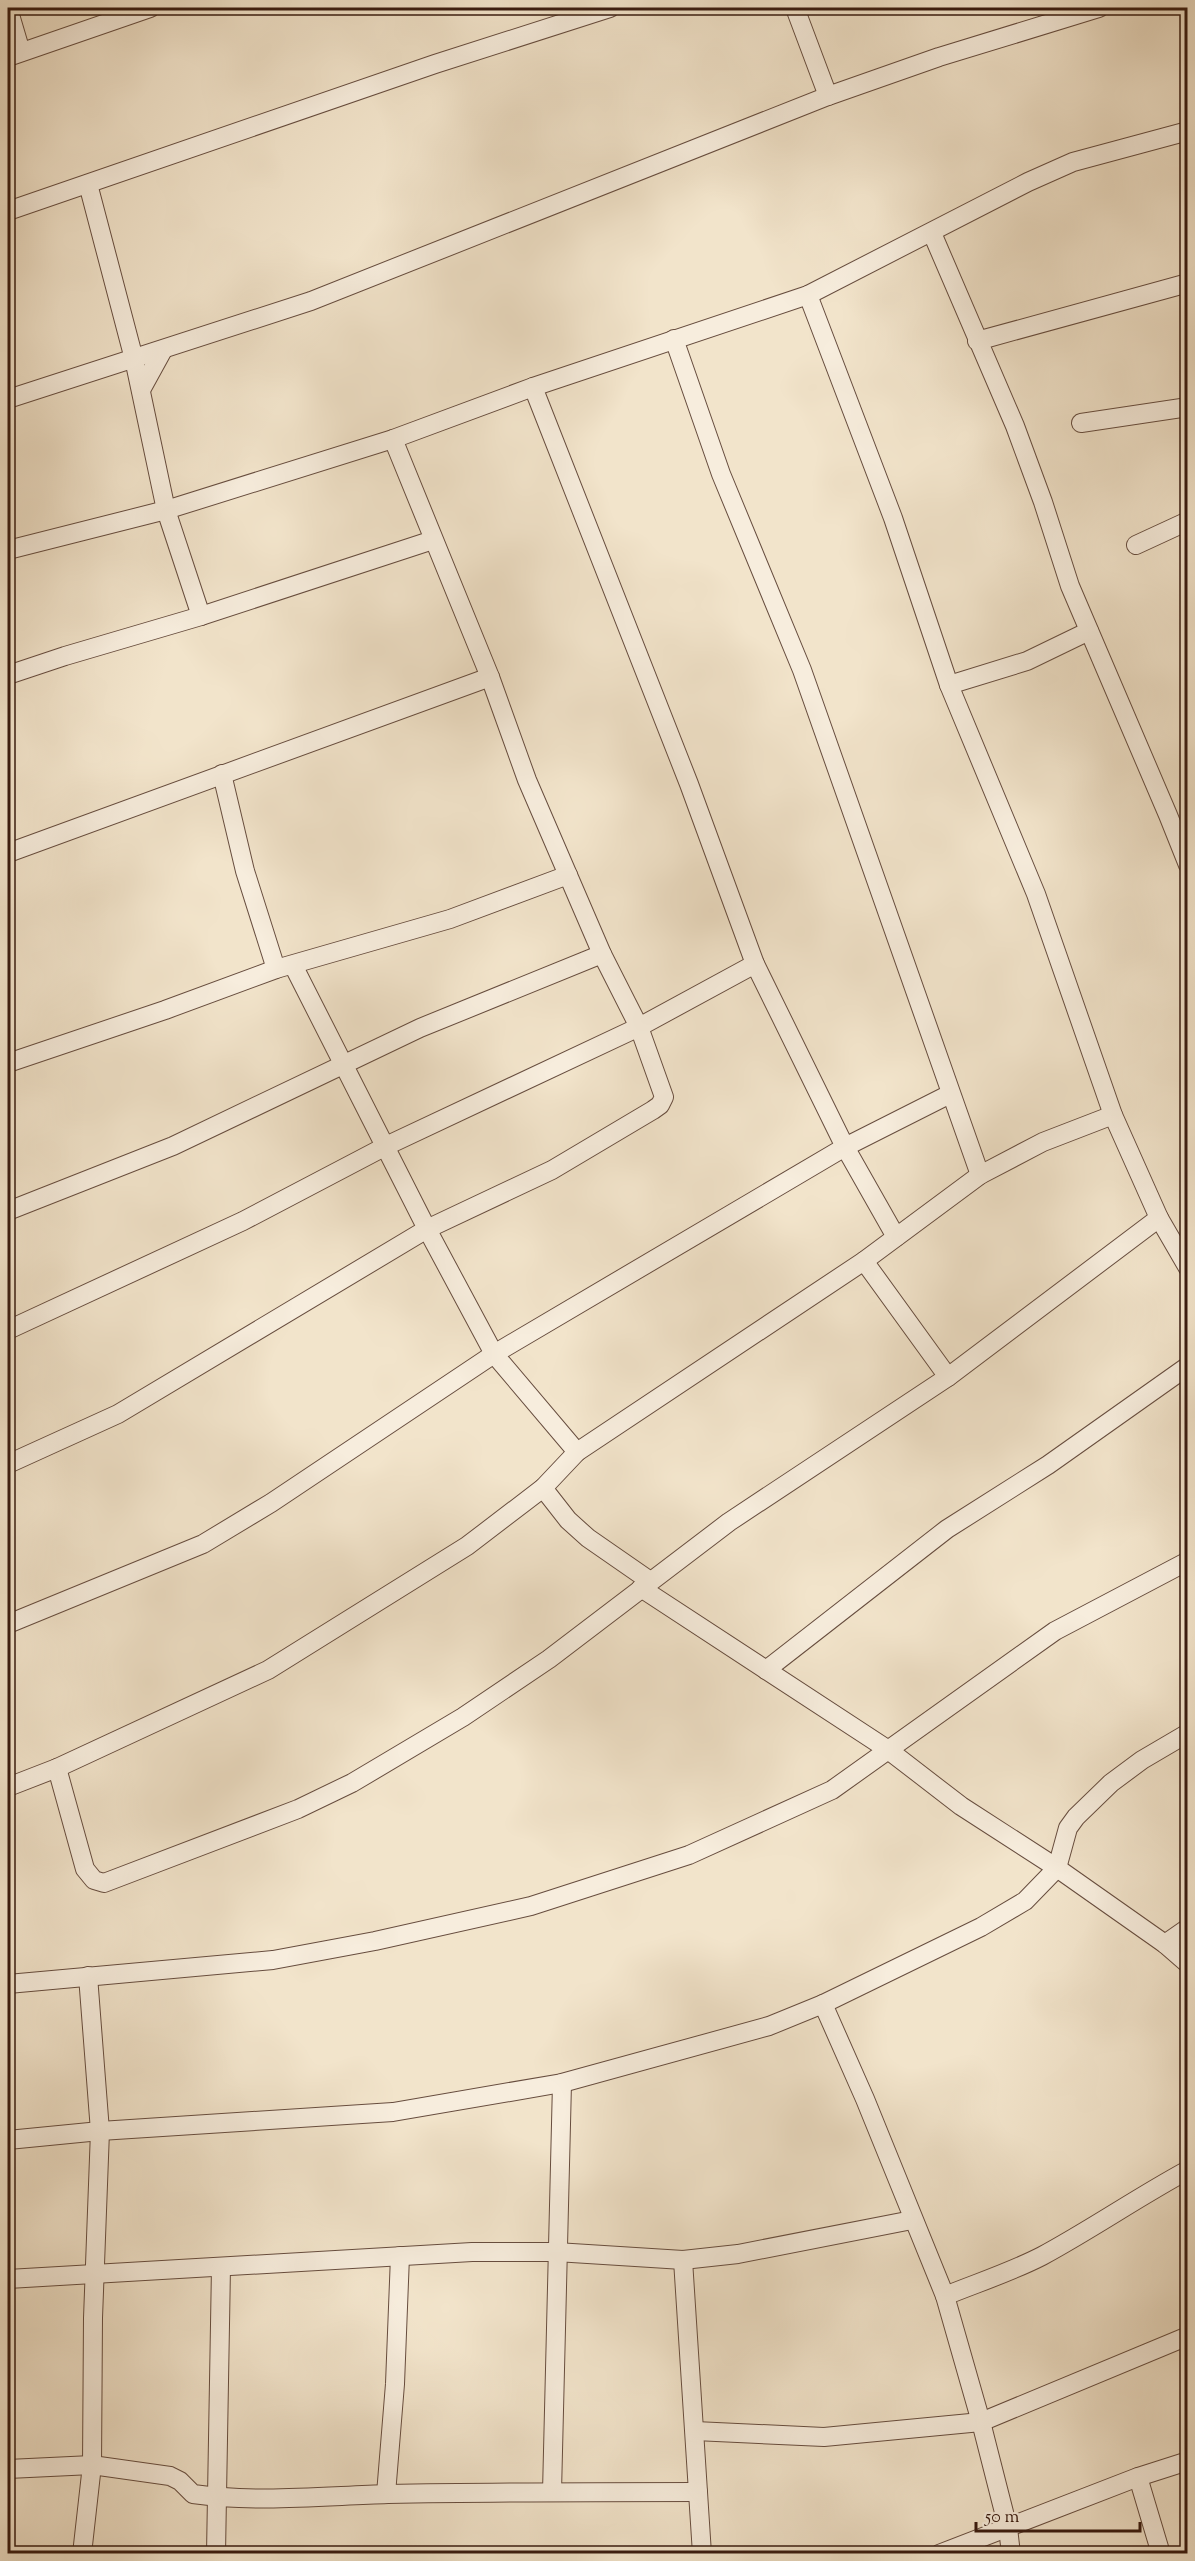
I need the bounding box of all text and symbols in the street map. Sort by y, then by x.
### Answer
scale bar [976,2495,1140,2533]
text: 50 m [984,2505,1020,2531]

